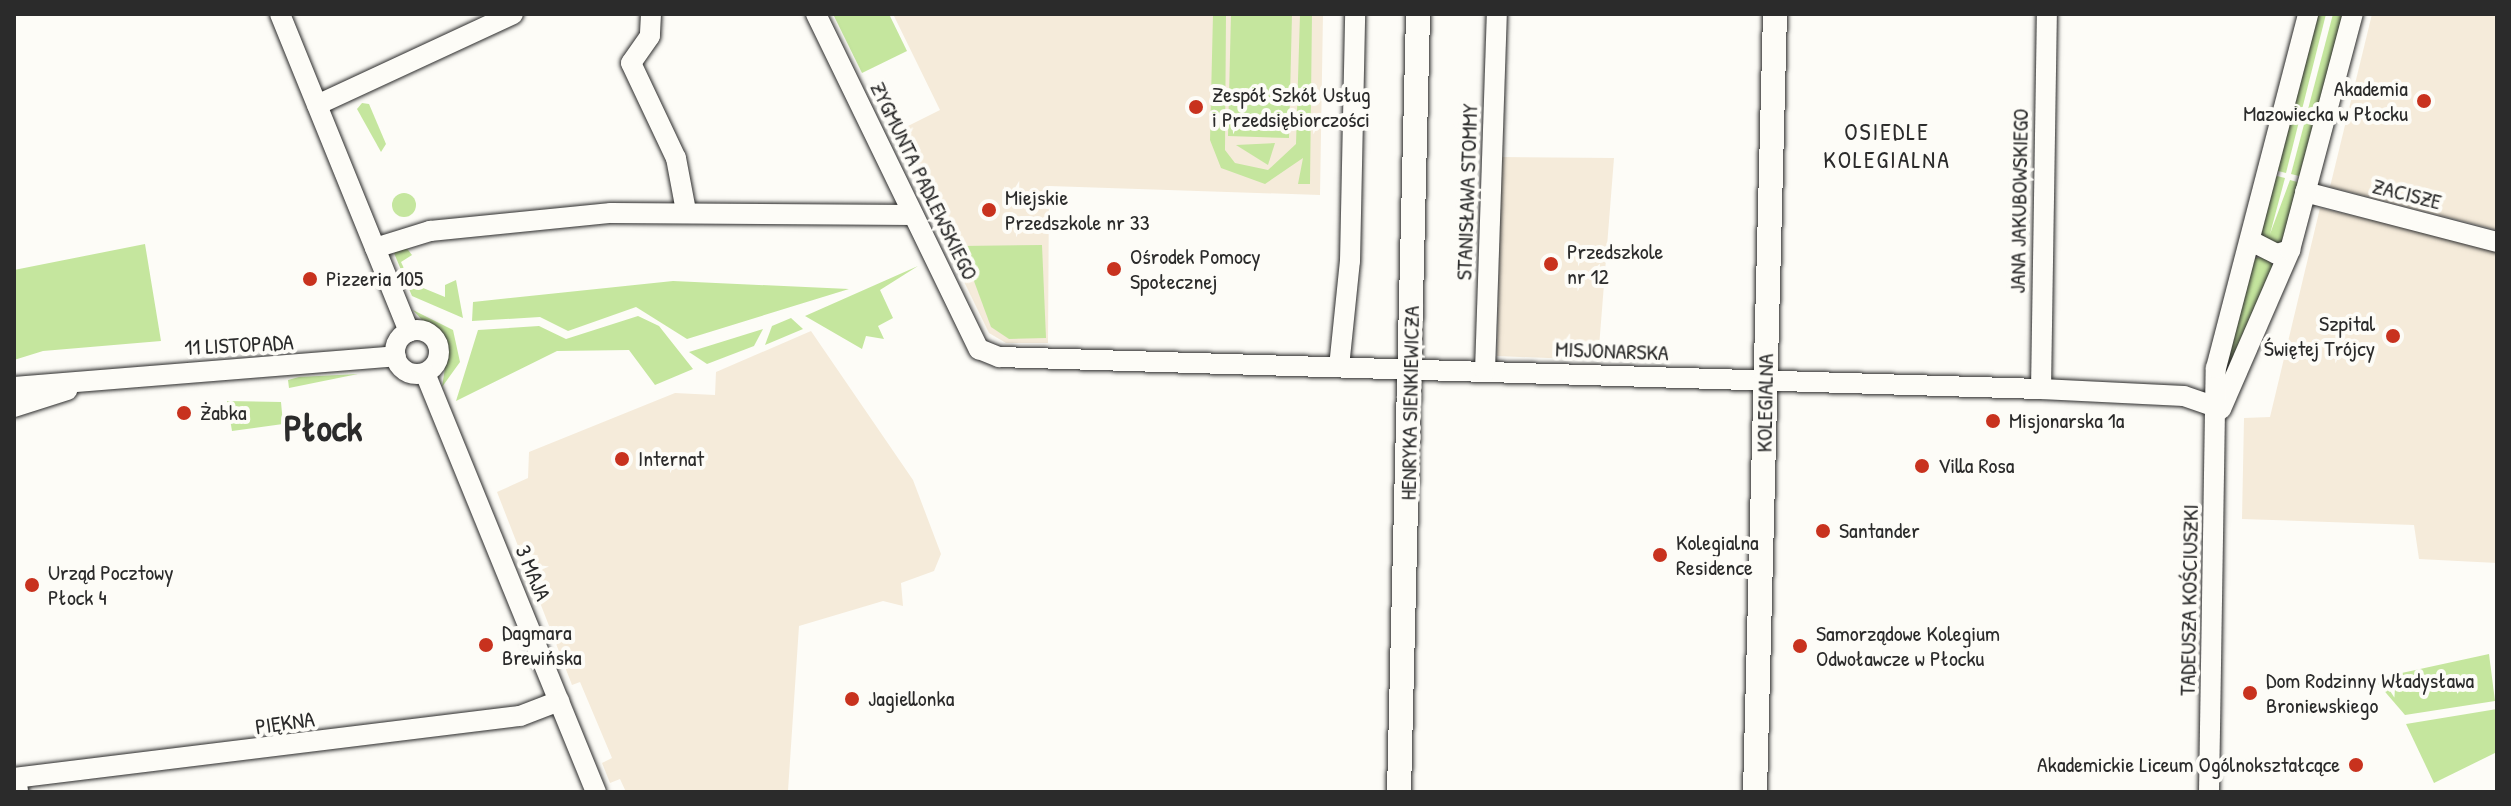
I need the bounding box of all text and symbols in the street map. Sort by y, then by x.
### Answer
place label: Akademia Mazowiecka w Płocku [2243,75,2408,126]
street label: ZYGMUNTA PADLEWSKIEGO [865,78,983,284]
place label: Zespół Szkół Usług i Przedsiębiorczości [1212,81,1371,132]
marker: Akademia Mazowiecka w Płocku [2415,92,2433,110]
marker: Zespół Szkół Usług i Przedsiębiorczości [1187,98,1205,116]
street label: STANISŁAWA STOMMY [1451,103,1483,281]
street label: JANA JAKUBOWSKIEGO [2004,108,2034,294]
district label: OSIEDLE KOLEGIALNA [1823,118,1951,174]
street label: ZACISZE [2370,173,2444,215]
place label: Miejskie Przedszkole nr 33 [1005,184,1150,236]
marker: Miejskie Przedszkole nr 33 [980,201,998,219]
place label: Przedszkole nr 12 [1567,238,1663,290]
place label: Ośrodek Pomocy Społecznej [1130,243,1261,294]
marker: Przedszkole nr 12 [1542,255,1560,273]
marker: Ośrodek Pomocy Społecznej [1105,260,1123,278]
place label: Pizzeria 105 [326,266,423,292]
marker: Pizzeria 105 [301,270,319,288]
street label: HENRYKA SIENKIEWICZA [1395,306,1425,500]
place label: Szpital Świętej Trójcy [2264,310,2375,362]
marker: Szpital Świętej Trójcy [2382,325,2404,347]
street label: 11 LISTOPADA [184,329,294,361]
street label: MISJONARSKA [1555,336,1669,366]
street label: KOLEGIALNA [1751,353,1779,453]
place label: Żabka [200,400,247,426]
marker: Żabka [175,404,193,422]
district label: Płock [284,405,362,451]
place label: Misjonarska 1a [2009,408,2124,434]
marker: Misjonarska 1a [1984,412,2002,430]
place label: Internat [638,446,704,472]
marker: Internat [613,450,631,468]
place label: Villa Rosa [1938,453,2014,479]
marker: Villa Rosa [1913,457,1931,475]
street label: TADEUSZA KOŚCIUSZKI [2174,504,2204,696]
place label: Santander [1839,518,1920,544]
marker: Santander [1814,522,1832,540]
place label: Kolegialna Residence [1676,529,1759,580]
street label: 3 MAJA [510,541,556,605]
marker: Kolegialna Residence [1651,546,1669,564]
place label: Urząd Pocztowy Płock 4 [48,559,174,610]
marker: Urząd Pocztowy Płock 4 [23,576,41,594]
place label: Dagmara Brewińska [502,619,582,670]
place label: Samorządowe Kolegium Odwoławcze w Płocku [1816,620,2000,672]
marker: Dagmara Brewińska [477,636,495,654]
marker: Samorządowe Kolegium Odwoławcze w Płocku [1791,637,1809,655]
place label: Dom Rodzinny Władysława Broniewskiego [2266,667,2474,718]
marker: Dom Rodzinny Władysława Broniewskiego [2241,684,2259,702]
place label: Jagiellonka [868,686,954,712]
marker: Jagiellonka [843,690,861,708]
street label: PIĘKNA [254,706,316,740]
place label: Akademickie Liceum Ogólnokształcące [2037,752,2340,778]
marker: Akademickie Liceum Ogólnokształcące [2347,756,2365,774]

